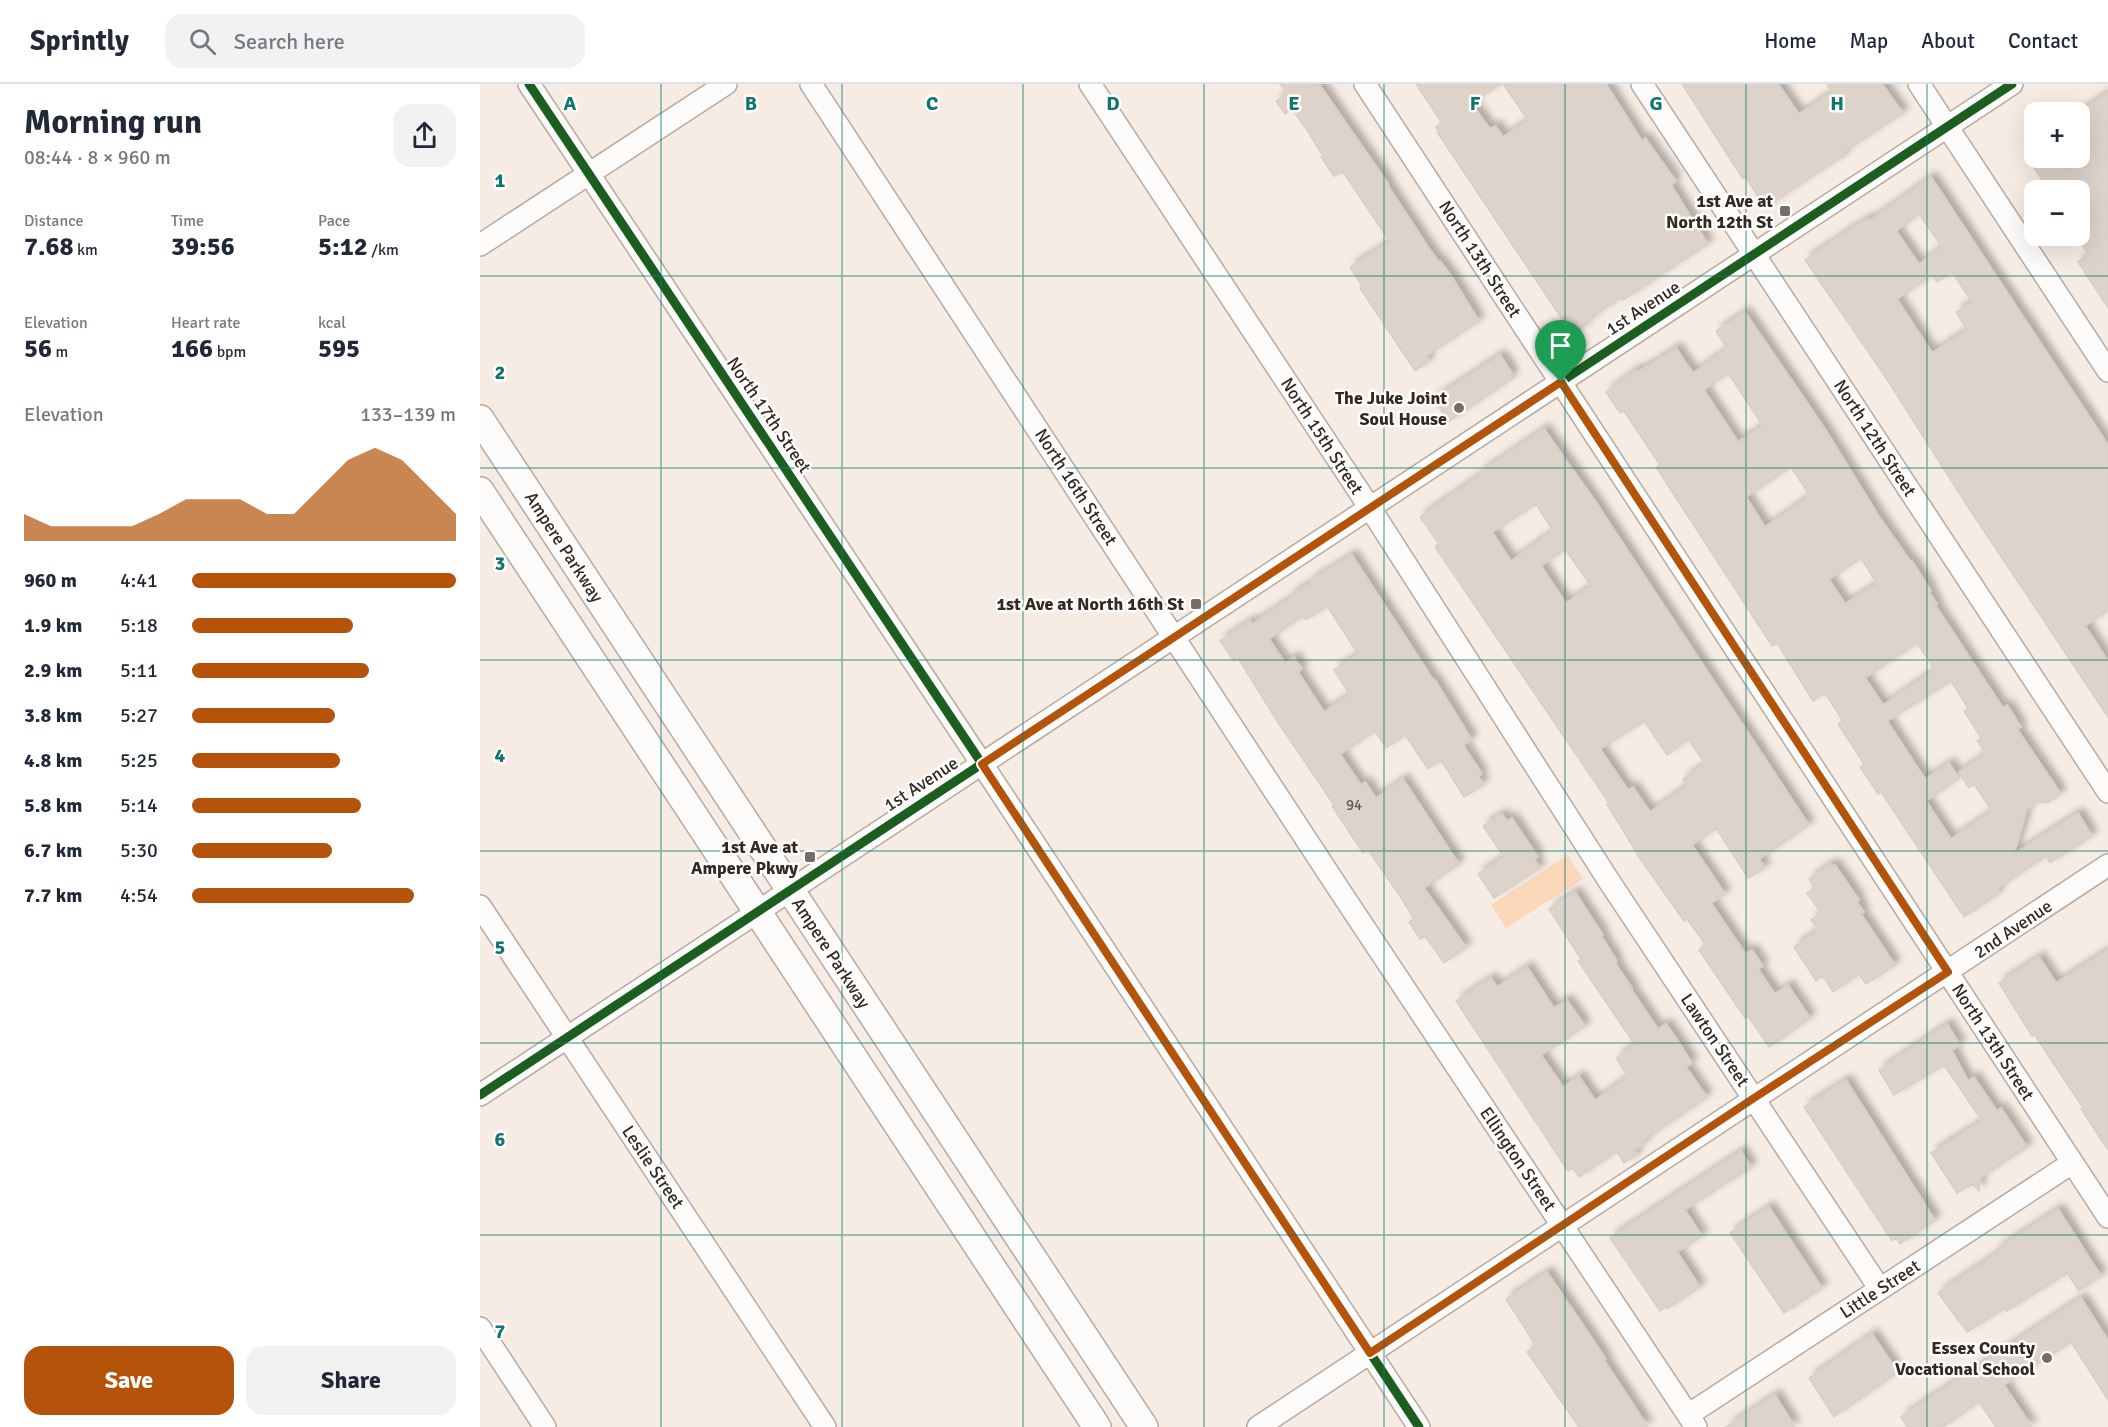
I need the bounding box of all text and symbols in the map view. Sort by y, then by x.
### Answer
search box [165,14,585,68]
text: Sprintly [30,24,129,58]
icon: search [186,25,219,58]
text: Search here [234,28,345,55]
text: Home [1764,28,1817,54]
text: Map [1850,28,1888,54]
text: About [1921,28,1975,54]
text: Contact [2008,28,2078,54]
text: A [564,91,577,116]
text: B [745,91,757,116]
text: C [926,91,938,116]
text: D [1106,91,1120,116]
text: E [1288,91,1300,116]
text: F [1470,91,1481,116]
text: G [1649,91,1663,116]
text: H [1830,91,1844,116]
text: Morning run [24,102,202,143]
map controls [2024,102,2090,246]
button: + [2024,102,2090,168]
button: share [393,104,456,167]
text: 08:44 · 8 × 960 m [24,145,171,170]
text: 1 [495,168,506,193]
button: − [2024,180,2090,246]
place label: 1st Ave at North 12th St [1666,190,1773,233]
street label: North 13th Street [1434,196,1526,322]
marker: 1st Ave at North 12th St [1778,204,1792,218]
text: Distance [24,211,84,231]
text: Time [171,211,204,231]
text: Pace [318,211,350,231]
text: 7.68 [24,231,74,263]
text: 39:56 [171,231,235,263]
text: 5:12 [318,231,368,263]
text: km [74,240,98,260]
text: /km [368,240,399,260]
street label: 1st Avenue [1602,276,1684,340]
text: Elevation [24,313,88,333]
text: Heart rate [171,313,240,333]
text: kcal [318,313,346,333]
pin [1535,320,1586,382]
icon: arrive [1544,329,1577,362]
text: 56 [24,333,52,365]
text: 166 [171,333,213,365]
text: 595 [318,333,360,365]
text: m [52,342,68,362]
text: bpm [213,342,246,362]
street label: North 17th Street [722,353,816,477]
text: 2 [495,360,505,385]
street label: North 15th Street [1276,373,1368,499]
street label: North 12th Street [1829,375,1921,501]
place label: The Juke Joint Soul House [1335,387,1447,430]
marker: The Juke Joint Soul House [1452,401,1466,415]
text: Elevation [24,402,104,427]
text: 133–139 m [360,402,456,427]
street label: North 16th Street [1030,424,1122,550]
street label: Ampere Parkway [520,487,608,607]
text: 3 [495,551,505,576]
text: 960 m [24,568,77,593]
text: 4:41 [120,568,158,593]
place label: 1st Ave at North 16th St [996,593,1184,615]
marker: 1st Ave at North 16th St [1189,597,1203,611]
text: 1.9 km [24,613,82,638]
text: 5:18 [120,613,158,638]
text: 2.9 km [24,658,82,683]
text: 5:11 [120,658,158,683]
text: 3.8 km [24,703,82,728]
text: 5:27 [120,703,158,728]
text: 4 [495,743,506,768]
text: 4.8 km [24,748,82,773]
text: 5:25 [120,748,158,773]
street label: 1st Avenue [880,752,962,816]
text: 5.8 km [24,793,82,818]
text: 5:14 [120,793,158,818]
house number: 94 [1346,796,1362,814]
place label: 1st Ave at Ampere Pkwy [691,836,798,879]
text: 6.7 km [24,838,82,863]
text: 5:30 [120,838,158,863]
marker: 1st Ave at Ampere Pkwy [803,850,817,864]
text: 7.7 km [24,883,82,908]
text: 4:54 [120,883,158,908]
street label: Ampere Parkway [787,893,875,1013]
street label: 2nd Avenue [1970,895,2056,963]
text: 5 [495,935,505,960]
street label: North 13th Street [1947,979,2039,1105]
street label: Lawton Street [1676,989,1754,1091]
street label: Ellington Street [1475,1103,1561,1215]
street label: Leslie Street [617,1121,689,1213]
text: 6 [495,1127,506,1152]
street label: Little Street [1836,1255,1924,1323]
text: 7 [495,1319,506,1344]
place label: Essex County Vocational School [1895,1337,2035,1380]
button: Save [24,1346,234,1415]
button: Share [246,1346,456,1415]
marker: Essex County Vocational School [2040,1351,2054,1365]

